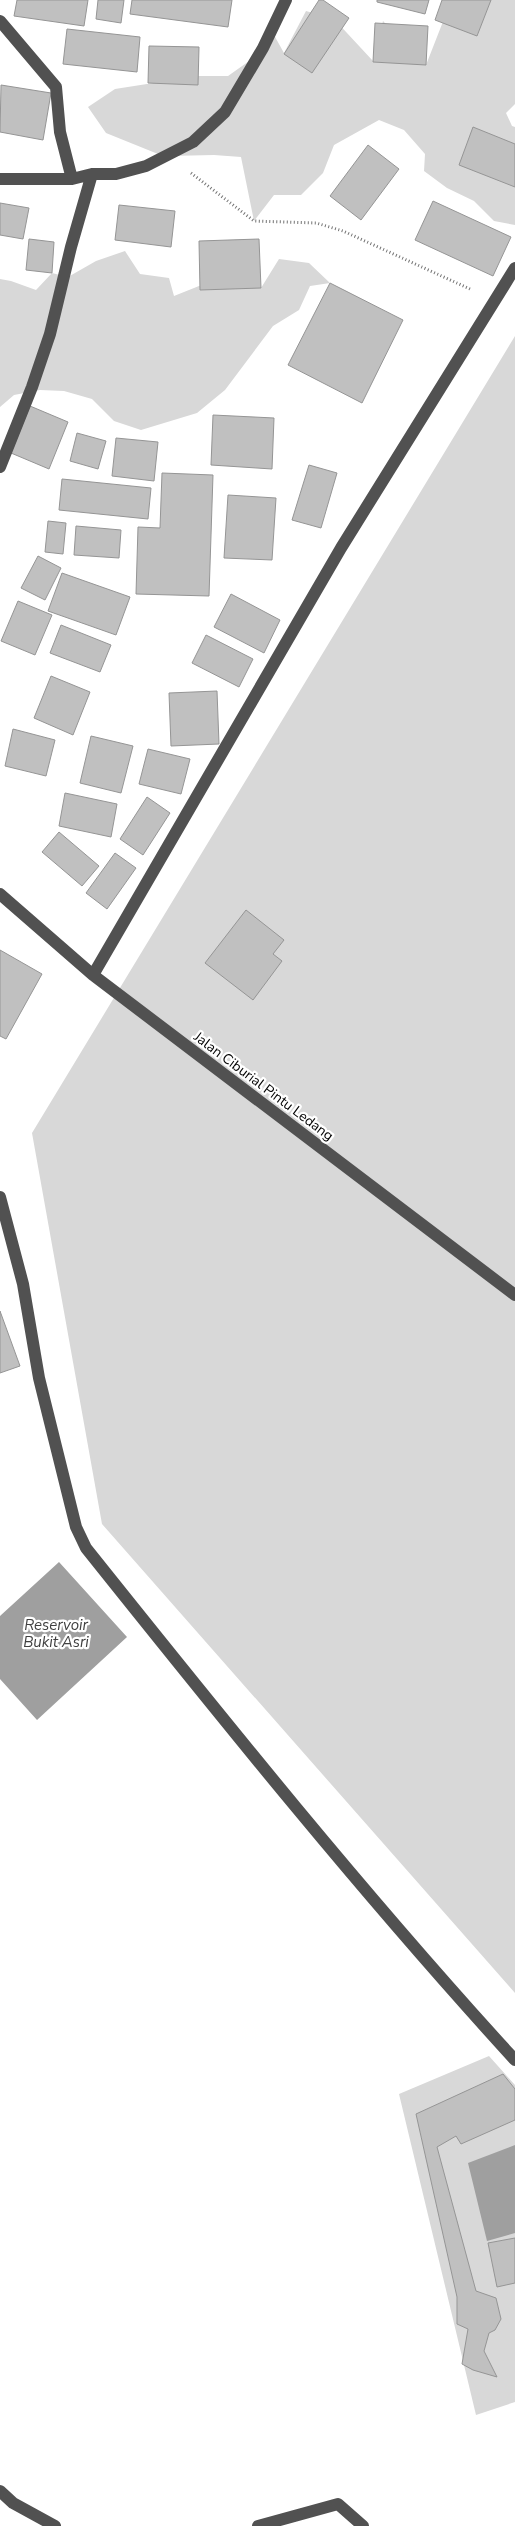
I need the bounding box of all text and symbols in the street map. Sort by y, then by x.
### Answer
street label: Jalan Ciburial Pintu Ledang [189,1027,337,1145]
water label: Reservoir Bukit Asri [23,1615,89,1652]

